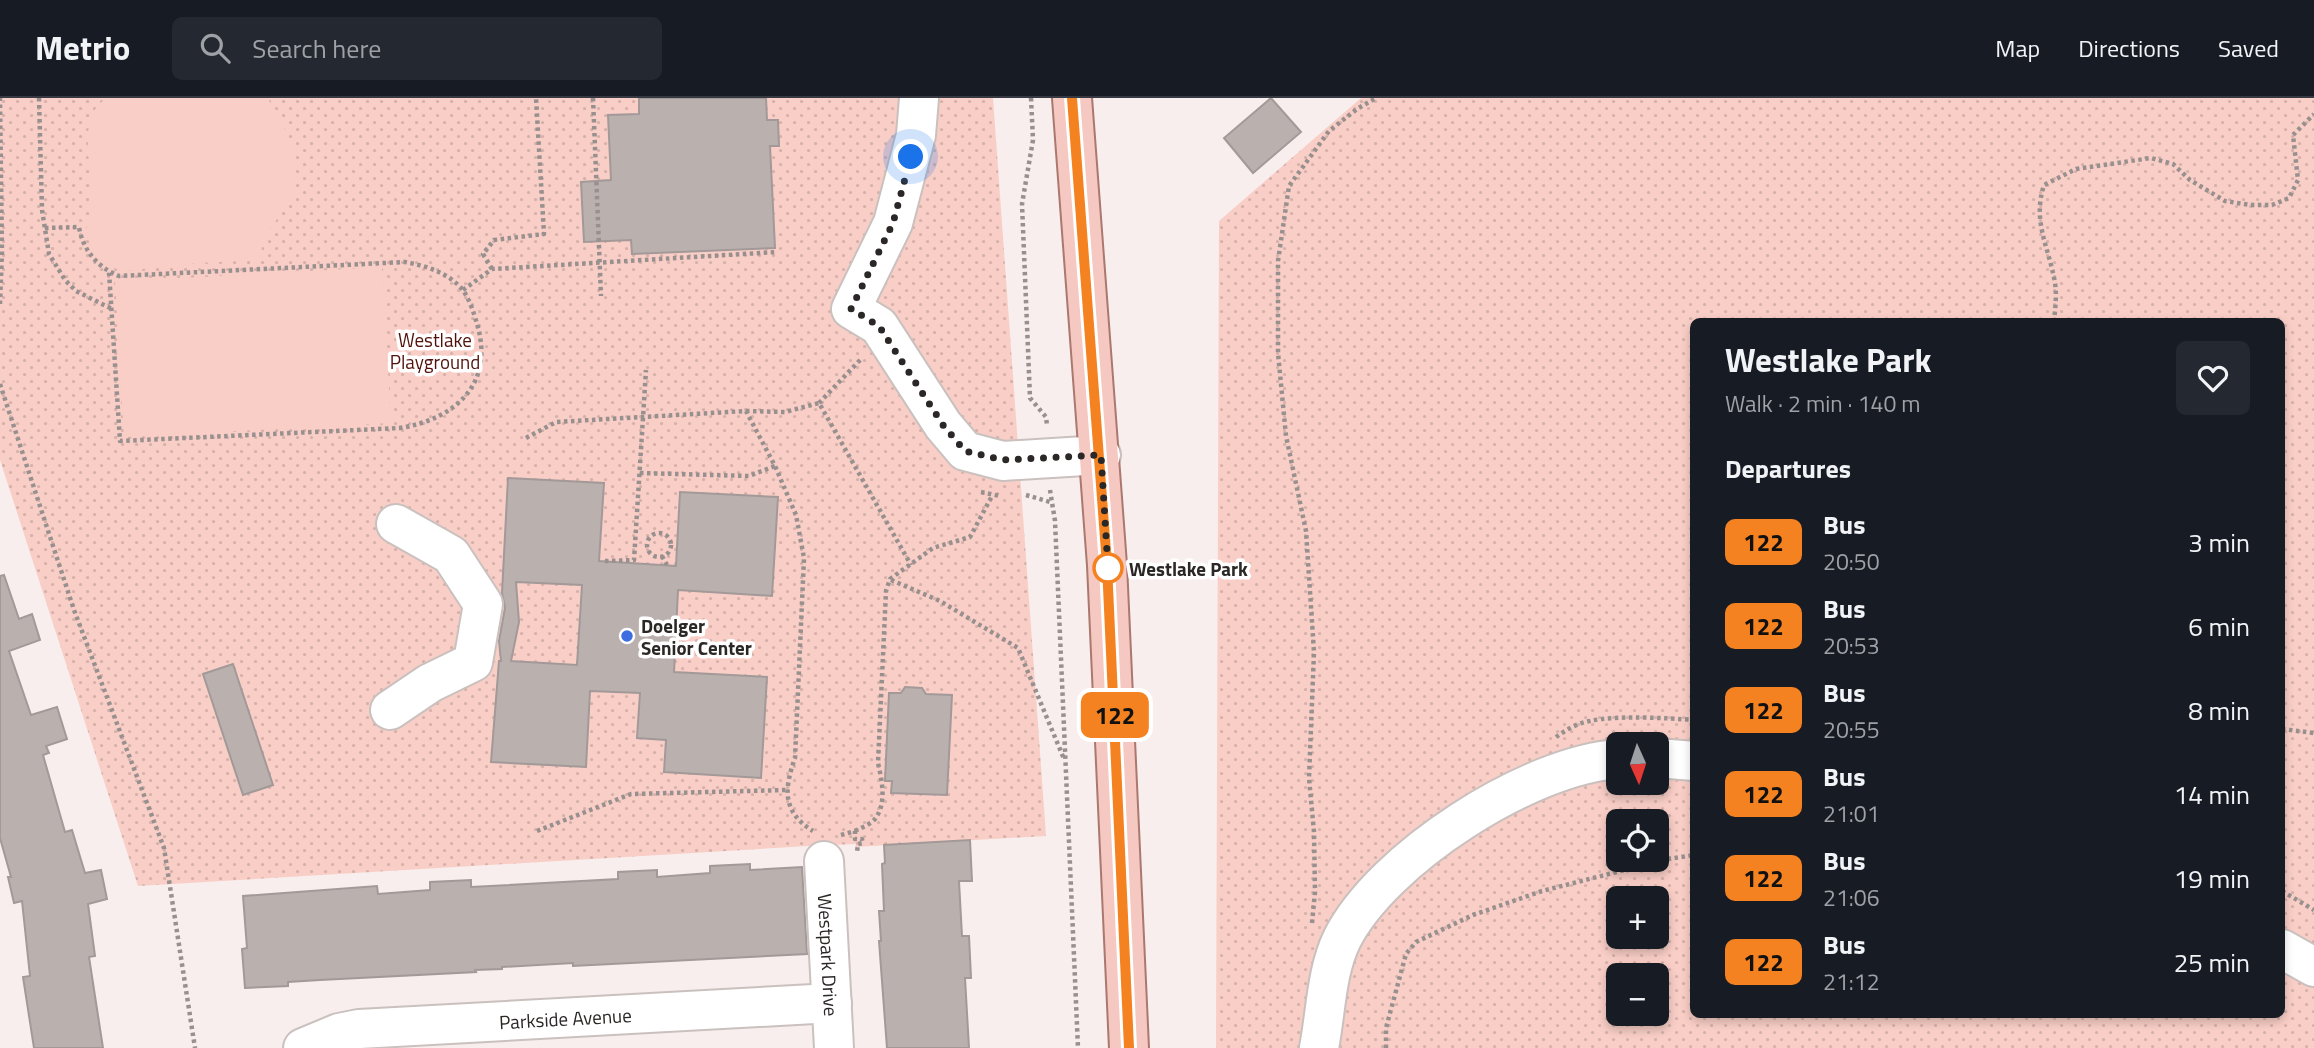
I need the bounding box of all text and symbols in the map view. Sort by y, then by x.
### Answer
search box [172,17,662,80]
text: Metrio [35,23,130,73]
icon: search [196,29,234,67]
text: Search here [252,29,381,68]
text: Map [1995,30,2040,66]
text: Directions [2078,30,2180,66]
text: Saved [2218,30,2279,66]
your location [893,139,928,174]
park label: Westlake Playground [390,325,480,376]
text: Westlake Park [1725,335,1931,385]
button: heart [2176,341,2250,415]
text: Walk · 2 min · 140 m [1725,386,1921,421]
text: Departures [1725,449,1851,488]
text: Bus [1823,505,1865,544]
text: 3 min [2188,523,2250,562]
text: 122 [1743,524,1784,560]
text: 20:50 [1823,544,1880,579]
marker: Westlake Park [1093,553,1123,583]
place label: Westlake Park [1129,554,1248,583]
text: Bus [1823,589,1865,628]
text: 6 min [2188,607,2250,646]
text: 122 [1743,608,1784,644]
place label: Doelger Senior Center [641,611,752,662]
marker: Doelger Senior Center [619,628,635,644]
text: 20:53 [1823,628,1880,663]
text: Bus [1823,673,1865,712]
text: 8 min [2188,691,2250,730]
line badge: 122 [1075,692,1155,738]
text: 122 [1743,692,1784,728]
text: 122 [1095,697,1135,733]
text: 20:55 [1823,712,1880,747]
north arrow [1606,732,1670,794]
map controls [1606,732,1669,1026]
text: Bus [1823,757,1865,796]
text: 14 min [2174,775,2250,814]
text: 122 [1743,776,1784,812]
text: 21:01 [1823,796,1880,831]
button: locate [1606,809,1669,872]
text: Bus [1823,841,1865,880]
text: 19 min [2174,859,2250,898]
text: 122 [1743,860,1784,896]
text: 21:06 [1823,880,1880,915]
button: + [1606,886,1669,949]
street label: Westpark Drive [811,893,847,1017]
text: Bus [1823,925,1865,964]
text: 25 min [2174,943,2250,982]
text: 122 [1743,944,1784,980]
button: − [1606,963,1669,1026]
text: 21:12 [1823,964,1880,999]
street label: Parkside Avenue [498,1000,632,1036]

